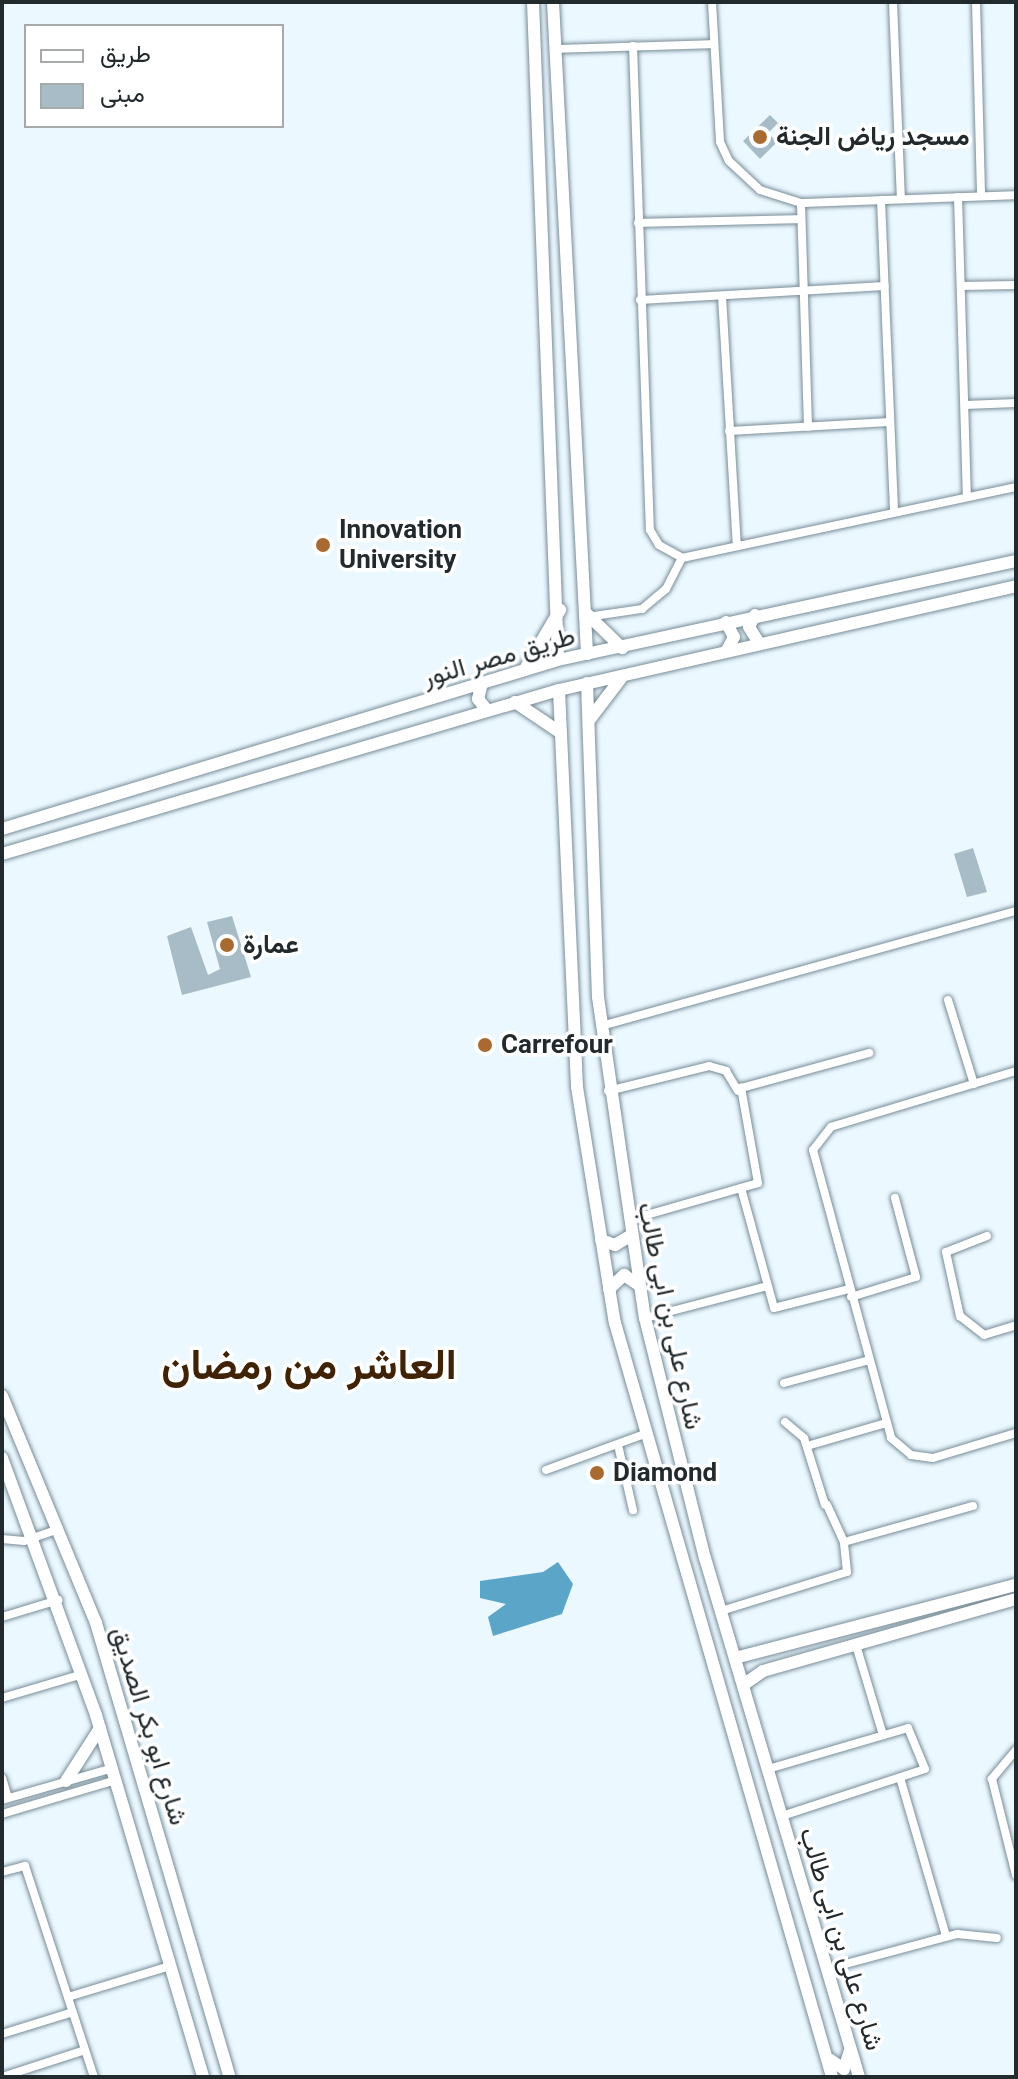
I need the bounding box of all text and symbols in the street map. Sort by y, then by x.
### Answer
legend [24,24,284,128]
text: طريق [100,40,151,68]
text: مبنى [100,80,145,108]
place label: مسجد رياض الجنة [776,121,970,153]
marker: مسجد رياض الجنة [751,128,769,146]
place label: Innovation University [339,514,462,576]
marker: Innovation University [314,536,332,554]
street label: طريق مصر النور [419,620,579,694]
place label: عمارة [243,929,299,961]
marker: عمارة [218,936,236,954]
place label: Carrefour [501,1029,613,1061]
marker: Carrefour [476,1036,494,1054]
street label: شارع على بن ابى طالب [631,1199,709,1433]
district label: العاشر من رمضان [161,1340,457,1390]
place label: Diamond [613,1457,717,1489]
marker: Diamond [588,1464,606,1482]
street label: شارع ابو بكر الصديق [104,1623,194,1829]
street label: شارع على بن ابى طالب [792,1824,890,2054]

